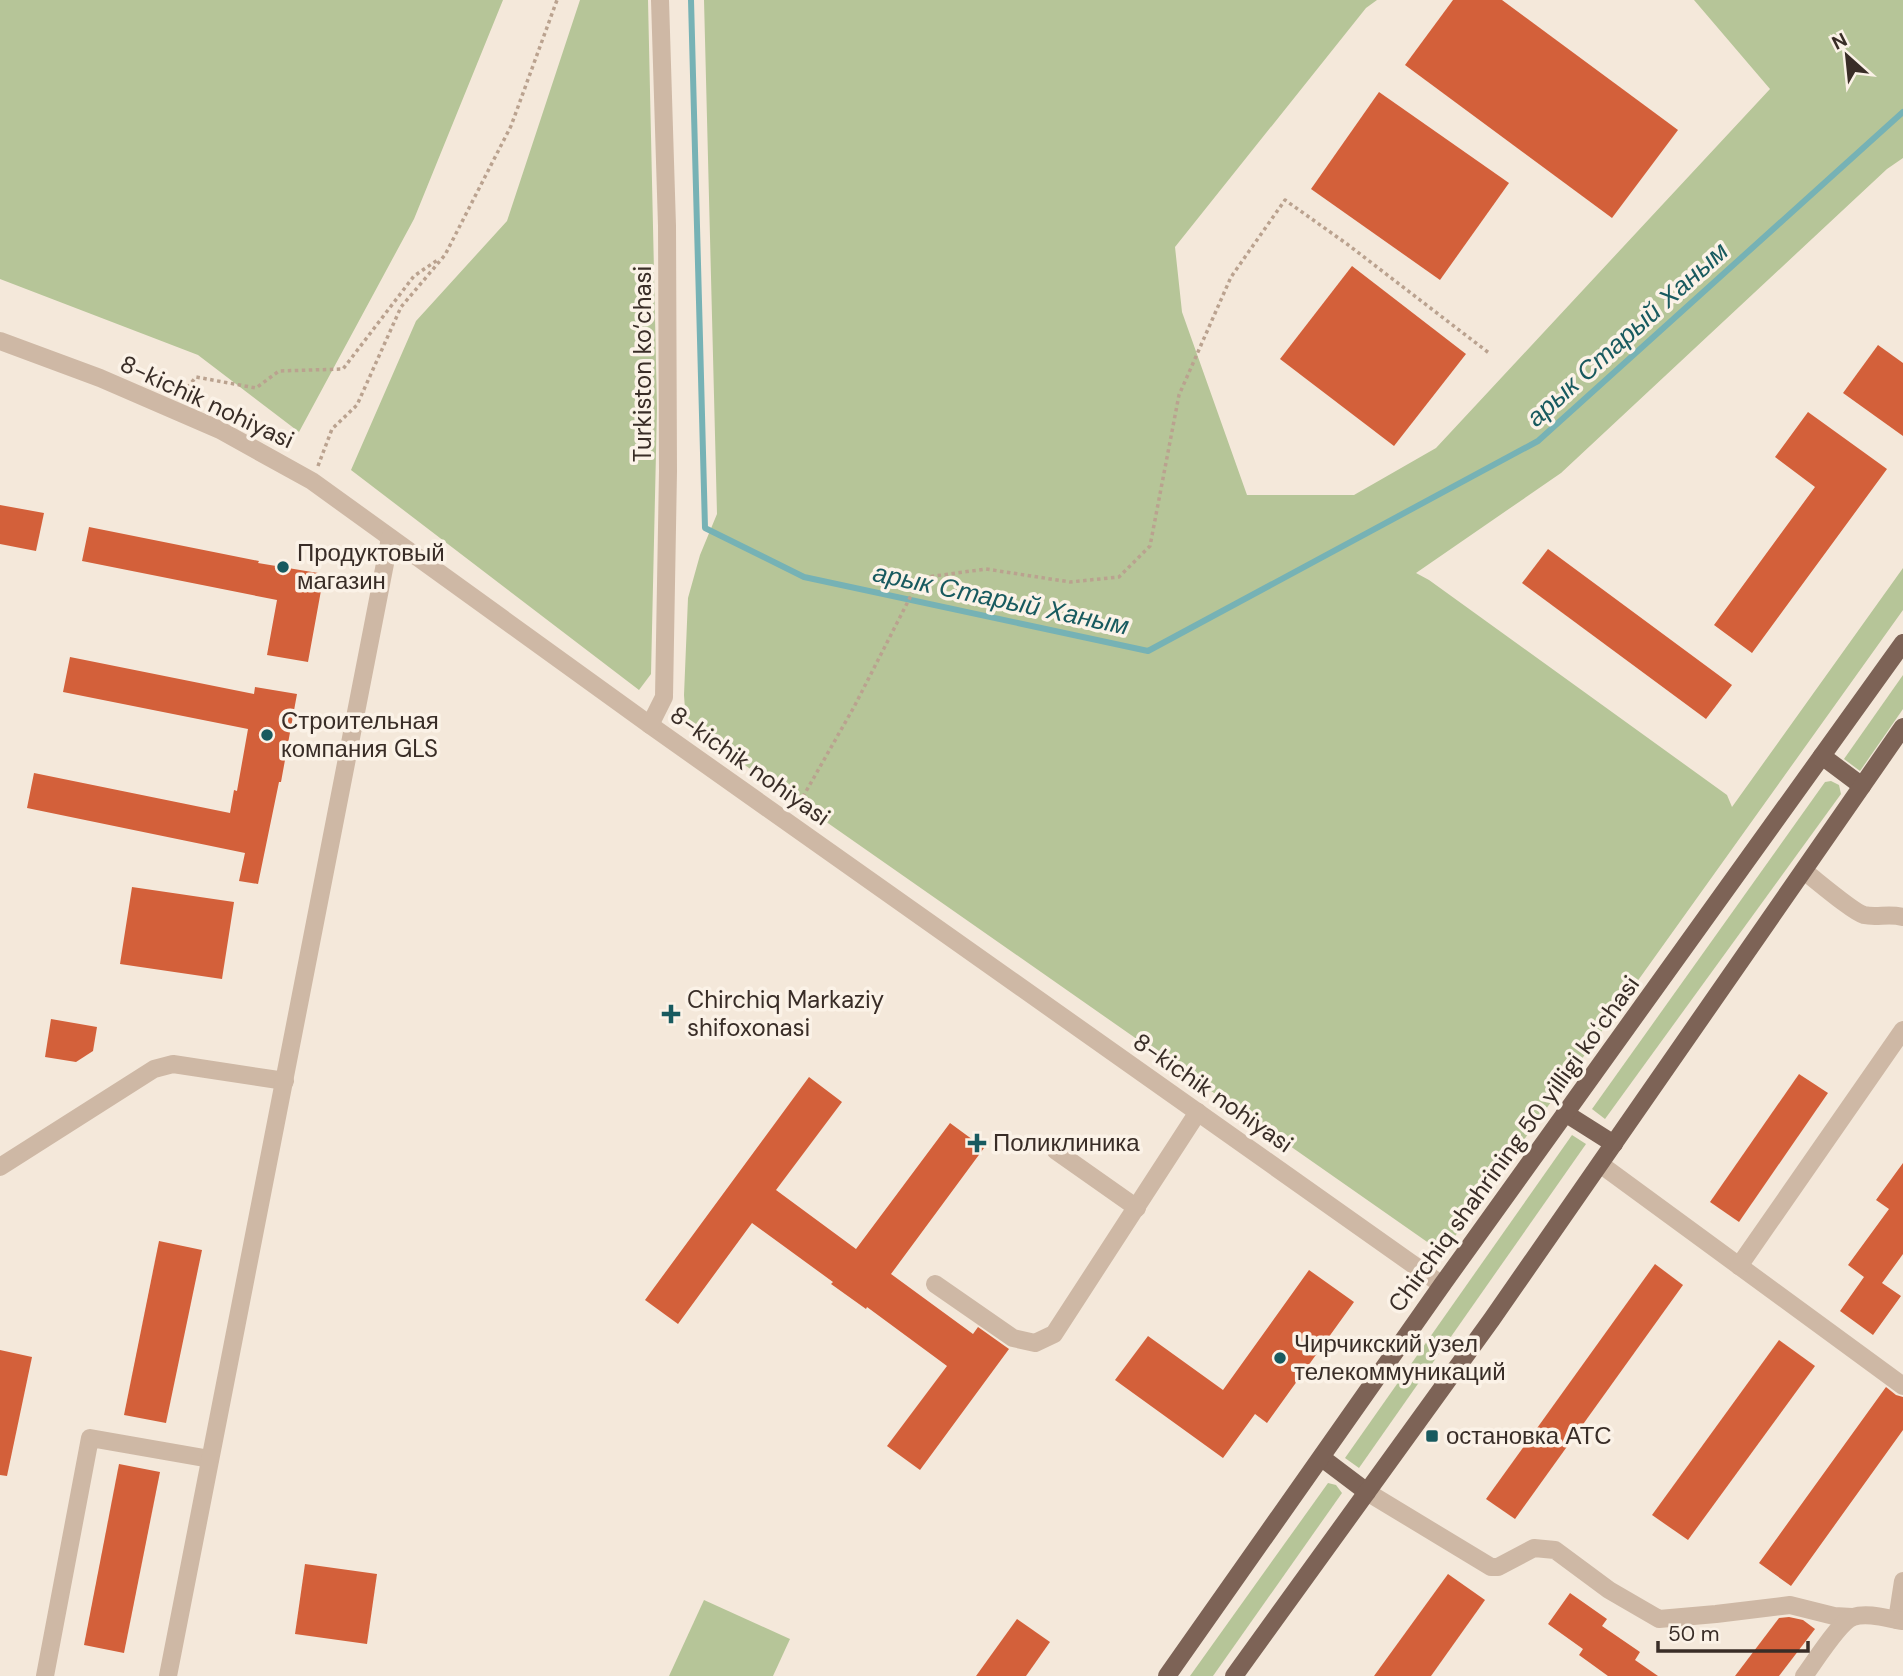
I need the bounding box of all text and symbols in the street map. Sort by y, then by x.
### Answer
north arrow [1812,21,1882,91]
text: N [1828,27,1851,56]
water label: арык Старый Ханым [1519,234,1735,434]
street label: Turkiston ko‘chasi [627,266,658,462]
street label: 8-kichik nohiyasi [115,348,299,455]
place label: Продуктовый магазин [297,537,445,596]
water label: арык Старый Ханым [870,555,1132,643]
marker: Продуктовый магазин [275,559,291,575]
street label: 8-kichik nohiyasi [664,699,836,832]
place label: Строительная компания GLS [281,705,439,764]
marker: Строительная компания GLS [259,727,275,743]
street label: Chirchiq shahrining 50 yilligi koʻchasi [1381,970,1646,1318]
place label: Chirchiq Markaziy shifoxonasi [687,984,884,1043]
marker: Chirchiq Markaziy shifoxonasi [661,1004,681,1024]
street label: 8-kichik nohiyasi [1127,1026,1299,1159]
place label: Поликлиника [993,1127,1140,1158]
marker: Поликлиника [967,1133,987,1153]
place label: Чирчикский узел телекоммуникаций [1294,1328,1506,1387]
marker: Чирчикский узел телекоммуникаций [1272,1350,1288,1366]
place label: остановка АТС [1446,1420,1612,1451]
marker: остановка АТС [1424,1428,1440,1444]
scale bar [1658,1610,1808,1654]
text: 50 m [1668,1620,1719,1648]

